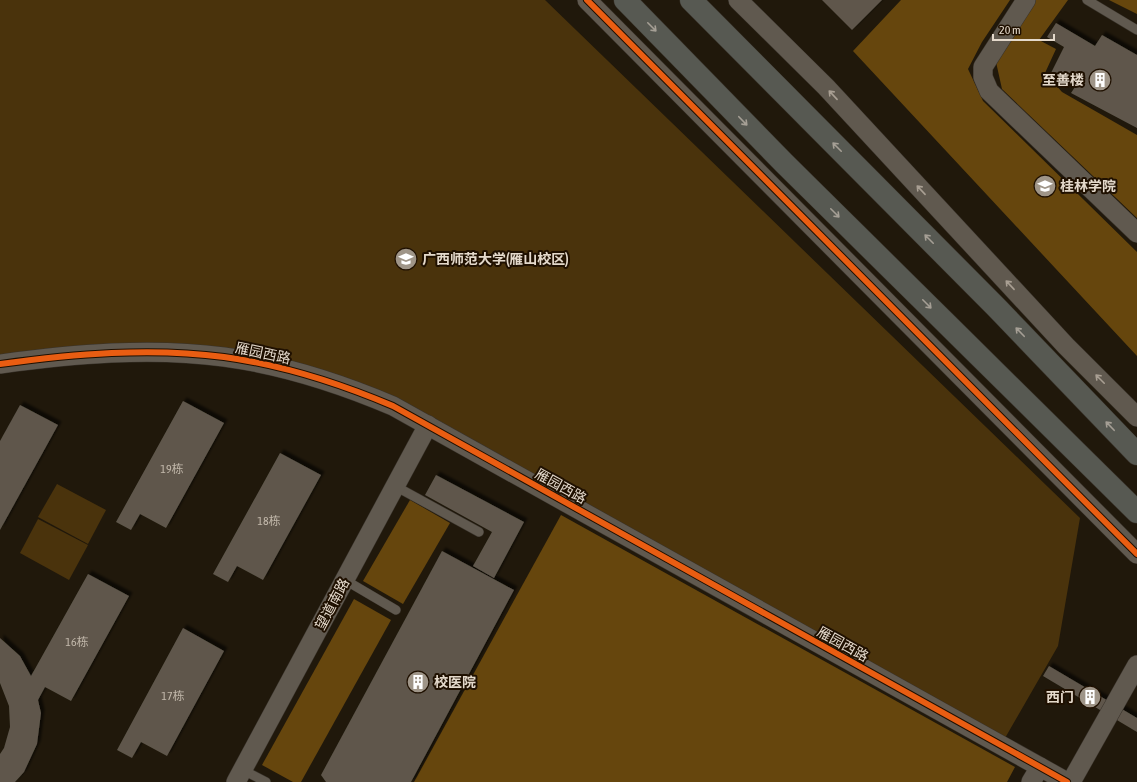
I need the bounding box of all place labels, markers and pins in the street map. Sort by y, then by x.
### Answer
building icon: 至善楼 [1087,67,1113,93]
place label: 至善楼 [1042,72,1084,88]
school or university icon: 桂林学院 [1032,173,1058,199]
place label: 桂林学院 [1060,178,1116,194]
school or university icon: 广西师范大学(雁山校区) [393,246,419,272]
place label: 广西师范大学(雁山校区) [422,251,569,267]
building icon: 校医院 [405,669,431,695]
place label: 校医院 [434,674,476,690]
building icon: 西门 [1077,684,1103,710]
place label: 西门 [1046,689,1074,705]

